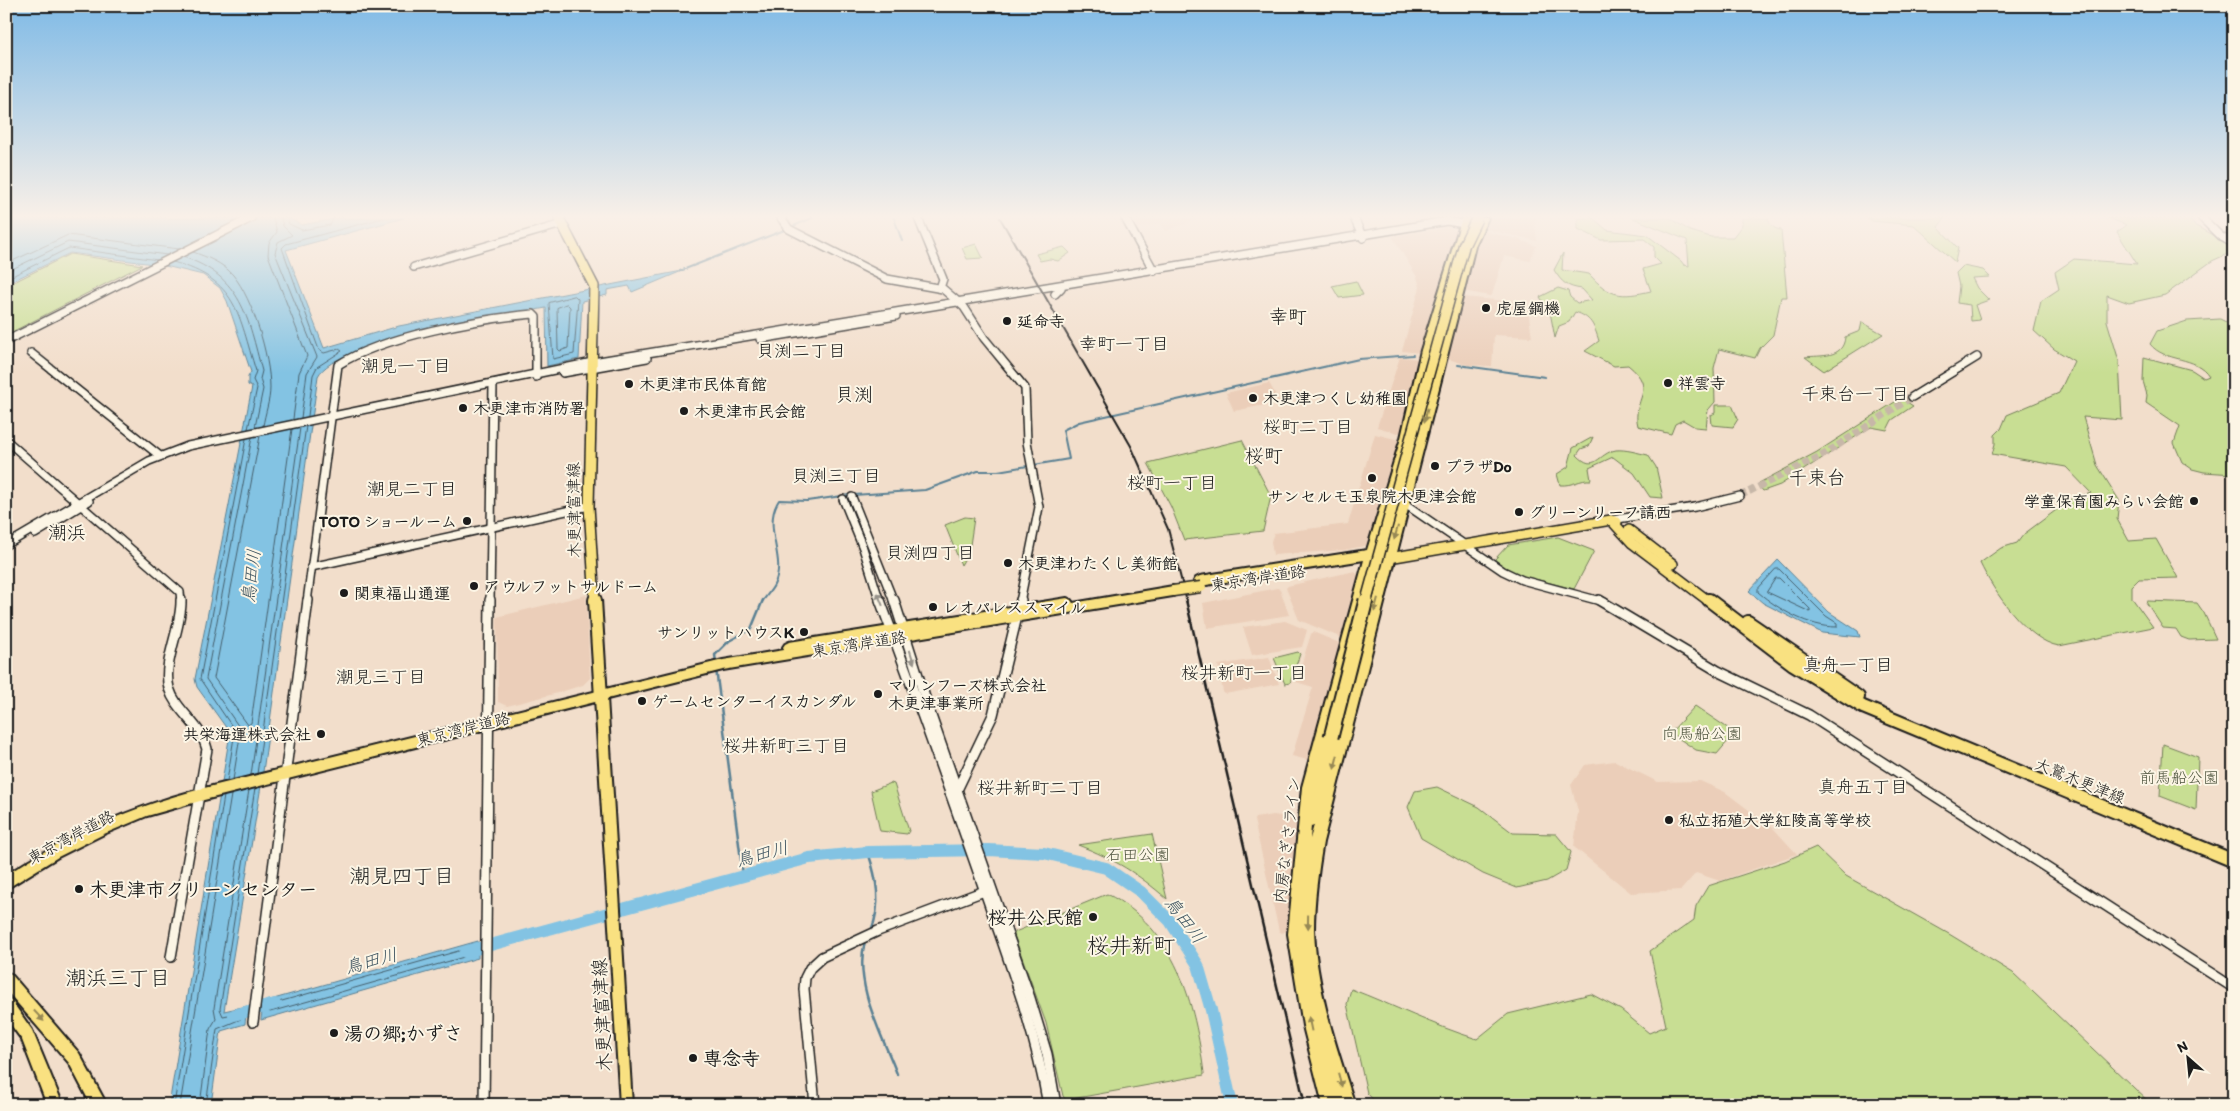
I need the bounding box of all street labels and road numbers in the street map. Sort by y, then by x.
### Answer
street label: 木更津富津線 [564,462,584,558]
street label: 東京湾岸道路 [1209,561,1307,595]
street label: 東京湾岸道路 [810,627,908,661]
street label: 東京湾岸道路 [414,708,512,750]
street label: 大鷲木更津線 [2032,754,2128,808]
street label: 内房なぎさライン [1270,776,1304,904]
street label: 東京湾岸道路 [24,806,118,868]
street label: 木更津富津線 [588,957,616,1073]

